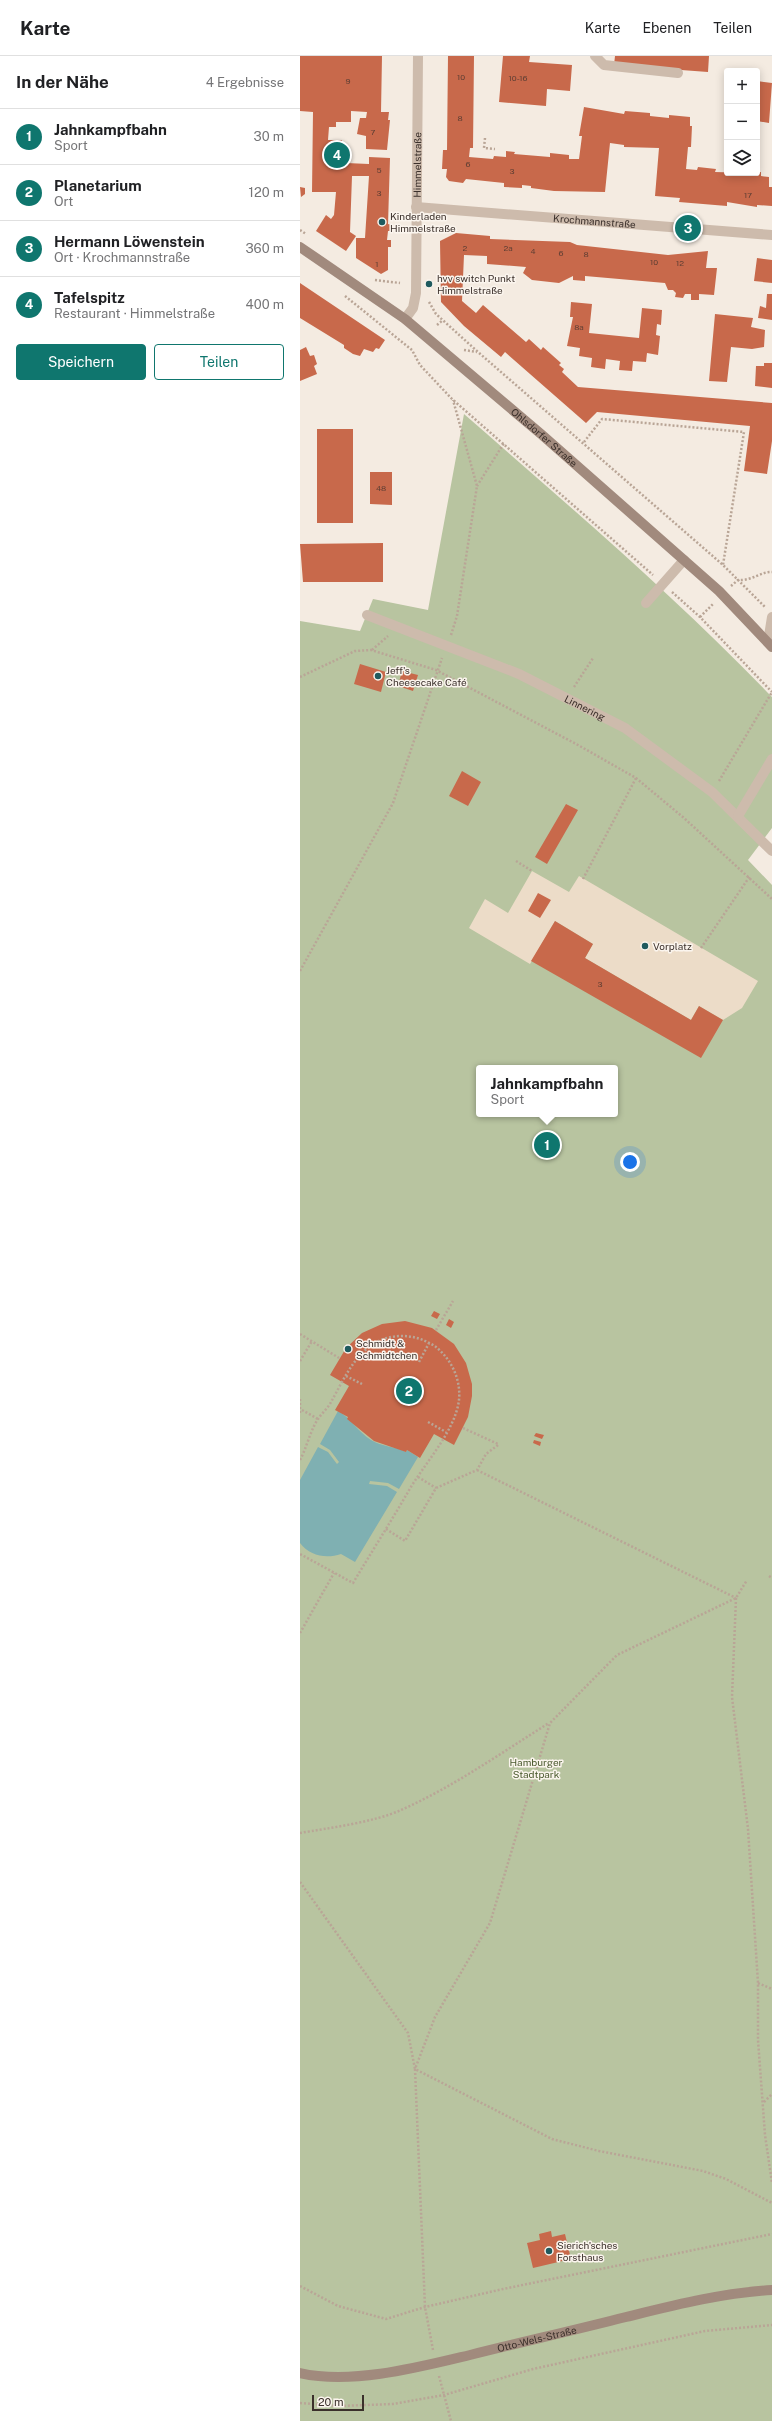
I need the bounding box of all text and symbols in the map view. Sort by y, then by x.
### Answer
text: Karte [20,17,70,39]
text: Karte [585,20,620,36]
text: Ebenen [642,20,691,36]
text: Teilen [713,20,752,36]
map controls [724,68,760,176]
button: + [724,68,760,104]
text: In der Nähe [16,72,109,92]
house number: 10 [457,72,465,82]
house number: 10-16 [509,73,527,83]
text: 4 Ergebnisse [206,75,284,90]
house number: 9 [346,76,351,86]
button: − [724,104,760,140]
house number: 8 [457,113,463,123]
text: Jahnkampfbahn [54,121,167,138]
house number: 7 [371,127,376,137]
text: 1 [26,129,32,144]
text: 30 m [254,129,284,144]
street label: Himmelstraße [411,132,423,198]
text: Sport [54,138,88,153]
pin: 4 [324,140,350,170]
button: layers [724,140,760,176]
house number: 6 [466,159,471,169]
house number: 5 [376,165,382,175]
house number: 3 [509,166,515,176]
text: Planetarium [54,177,142,194]
text: 2 [25,185,33,200]
text: 120 m [249,185,284,200]
house number: 3 [376,188,382,198]
house number: 17 [744,190,752,200]
text: Ort [54,194,73,209]
place label: Kinderladen Himmelstraße [390,210,456,234]
street label: Krochmannstraße [553,212,637,230]
pin: 3 [675,213,701,243]
marker: Kinderladen Himmelstraße [377,217,387,227]
text: Hermann Löwenstein [54,233,205,250]
text: 3 [25,241,33,256]
text: 360 m [246,241,284,256]
house number: 2 [463,243,468,253]
house number: 2a [503,243,513,253]
house number: 4 [530,246,536,256]
house number: 6 [559,248,564,258]
house number: 8 [583,249,589,259]
text: Ort · Krochmannstraße [54,250,190,265]
house number: 10 [650,257,658,267]
house number: 12 [676,258,684,268]
house number: 1 [375,259,379,269]
place label: hvv switch Punkt Himmelstraße [437,272,515,296]
marker: hvv switch Punkt Himmelstraße [424,279,434,289]
text: Tafelspitz [54,289,125,306]
text: 4 [25,297,33,312]
text: 400 m [246,297,284,312]
text: Restaurant · Himmelstraße [54,306,215,321]
house number: 8a [574,322,584,332]
button: Speichern [16,344,146,380]
button: Teilen [154,344,284,380]
street label: Ohlsdorfer Straße [509,405,580,469]
house number: 48 [376,483,386,493]
place label: Jeff's Cheesecake Café [386,664,467,688]
marker: Jeff's Cheesecake Café [373,671,383,681]
street label: Linnering [563,692,607,723]
place label: Vorplatz [653,940,692,952]
marker: Vorplatz [640,941,650,951]
house number: 3 [597,979,603,989]
popup [476,1065,618,1117]
text: Jahnkampfbahn [491,1075,603,1092]
text: Sport [491,1092,524,1107]
pin: 1 [534,1130,560,1160]
your location [620,1152,640,1172]
place label: Schmidt & Schmidtchen [356,1337,417,1361]
marker: Schmidt & Schmidtchen [343,1344,353,1354]
pin: 2 [396,1376,422,1406]
park label: Hamburger Stadtpark [509,1756,563,1780]
place label: Sierich'sches Forsthaus [557,2239,617,2263]
marker: Sierich'sches Forsthaus [544,2246,554,2256]
street label: Otto-Wels-Straße [496,2323,578,2354]
scale bar [312,2393,364,2412]
text: 20 m [318,2396,343,2408]

